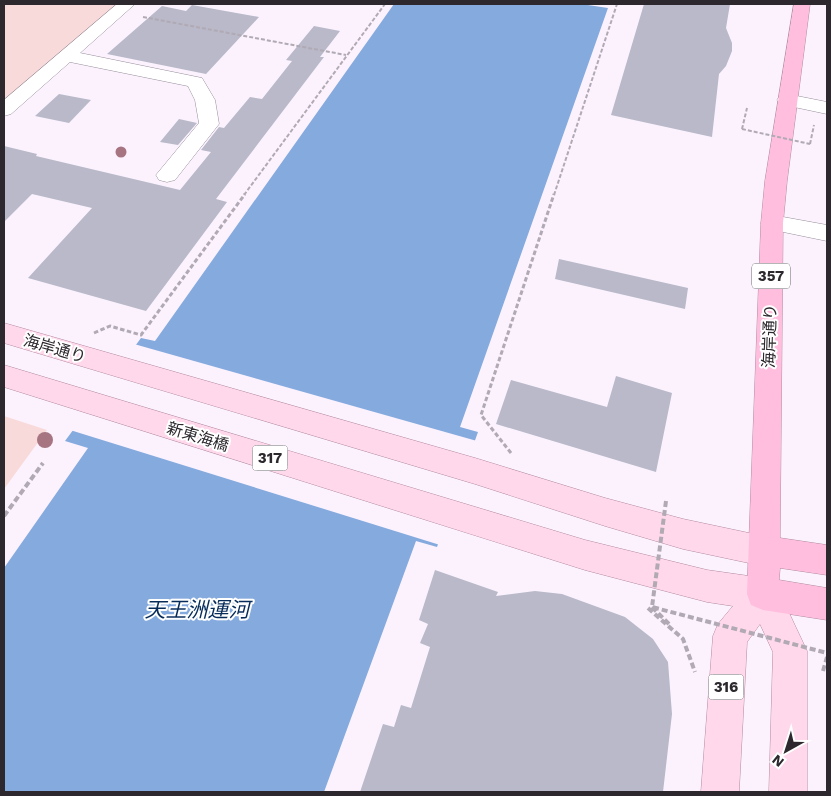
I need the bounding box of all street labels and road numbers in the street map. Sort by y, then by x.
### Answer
road number: 357 [752,264,790,288]
street label: 海岸通り [759,304,780,368]
street label: 海岸通り [21,331,88,366]
street label: 新東海橋 [164,418,231,455]
road number: 317 [252,446,288,470]
road number: 316 [708,674,744,700]

